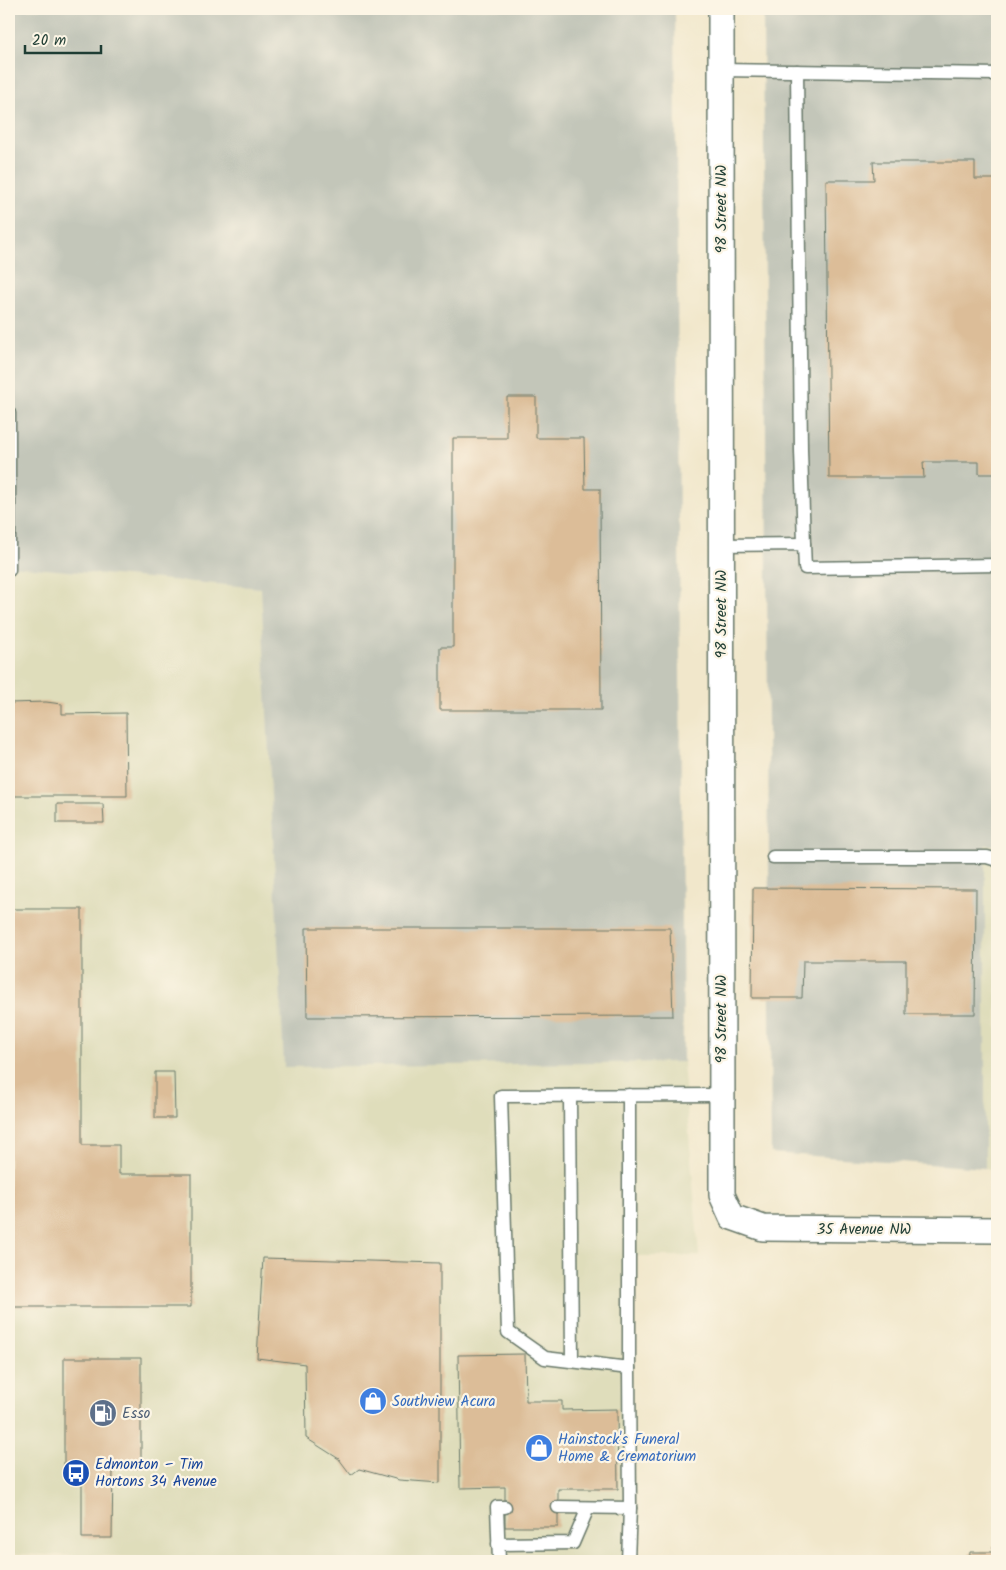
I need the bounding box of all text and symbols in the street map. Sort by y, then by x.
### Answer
scale bar [25,22,101,54]
text: 20 m [32,29,66,53]
street label: 98 Street NW [710,165,734,253]
street label: 98 Street NW [710,570,734,658]
street label: 98 Street NW [710,975,734,1063]
street label: 35 Avenue NW [817,1218,912,1242]
shop icon: Southview Acura [358,1386,388,1416]
place label: Southview Acura [392,1390,496,1414]
fuel station icon: Esso [88,1398,118,1428]
place label: Esso [122,1402,151,1426]
place label: Hainstock's Funeral Home & Crematorium [558,1428,696,1469]
shop icon: Hainstock's Funeral Home & Crematorium [524,1433,554,1463]
place label: Edmonton – Tim Hortons 34 Avenue [95,1453,217,1494]
bus stop icon: Edmonton – Tim Hortons 34 Avenue [61,1458,91,1488]

